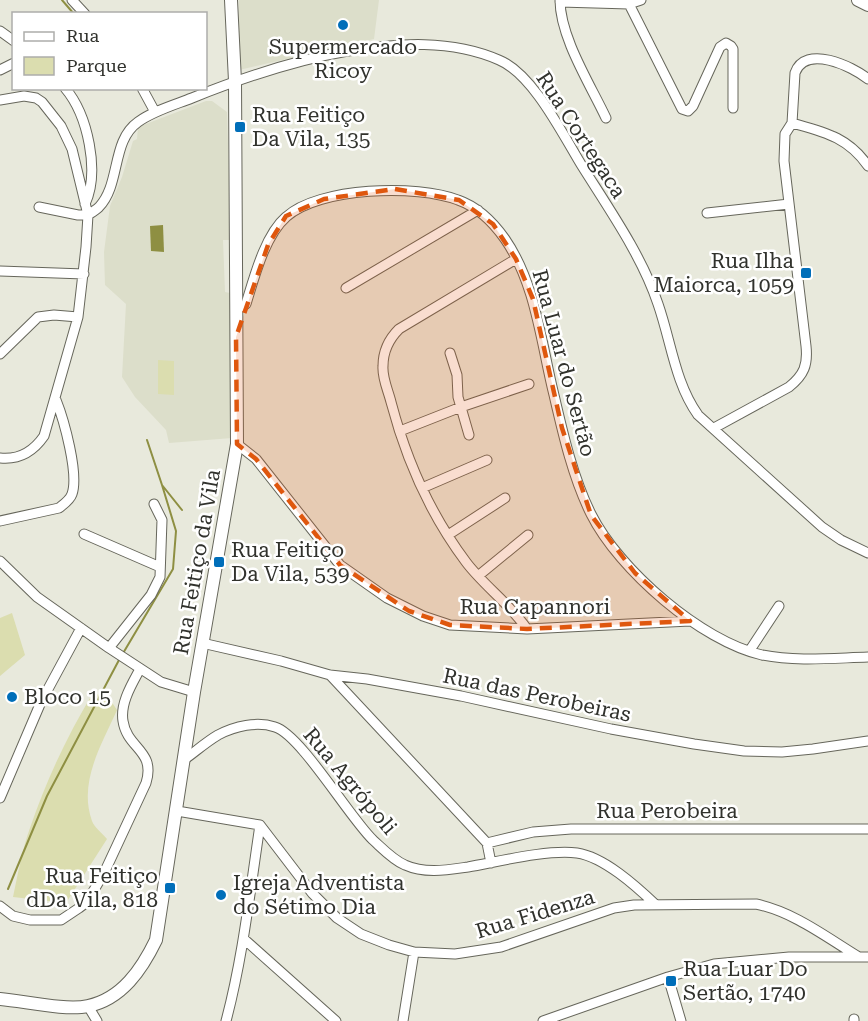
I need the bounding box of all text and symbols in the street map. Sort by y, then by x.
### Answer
legend [12,12,207,90]
marker: Supermercado Ricoy [336,18,350,32]
text: Rua [66,25,99,46]
place label: Supermercado Ricoy [269,35,417,83]
text: Parque [66,55,127,76]
street label: Rua Cortegaca [531,67,631,203]
place label: Rua Feitiço Da Vila, 135 [252,103,371,151]
marker: Rua Feitiço Da Vila, 135 [233,120,247,134]
place label: Rua Ilha Maiorca, 1059 [654,249,795,297]
marker: Rua Ilha Maiorca, 1059 [799,266,813,280]
street label: Rua Luar do Sertão [527,267,601,459]
street label: Rua Feitiço da Vila [169,467,225,657]
place label: Rua Feitiço Da Vila, 539 [231,538,350,586]
marker: Rua Feitiço Da Vila, 539 [212,555,226,569]
street label: Rua Capannori [460,595,611,619]
street label: Rua das Perobeiras [441,663,633,727]
place label: Bloco 15 [24,685,111,709]
marker: Bloco 15 [5,690,19,704]
street label: Rua Agrópoli [298,723,402,839]
street label: Rua Perobeira [596,799,738,823]
place label: Rua Feitiço dDa Vila, 818 [26,864,158,912]
place label: Igreja Adventista do Sétimo Dia [233,871,405,919]
marker: Rua Feitiço dDa Vila, 818 [163,881,177,895]
street label: Rua Fidenza [473,884,598,943]
marker: Igreja Adventista do Sétimo Dia [214,888,228,902]
place label: Rua Luar Do Sertão, 1740 [683,957,808,1005]
marker: Rua Luar Do Sertão, 1740 [664,974,678,988]

